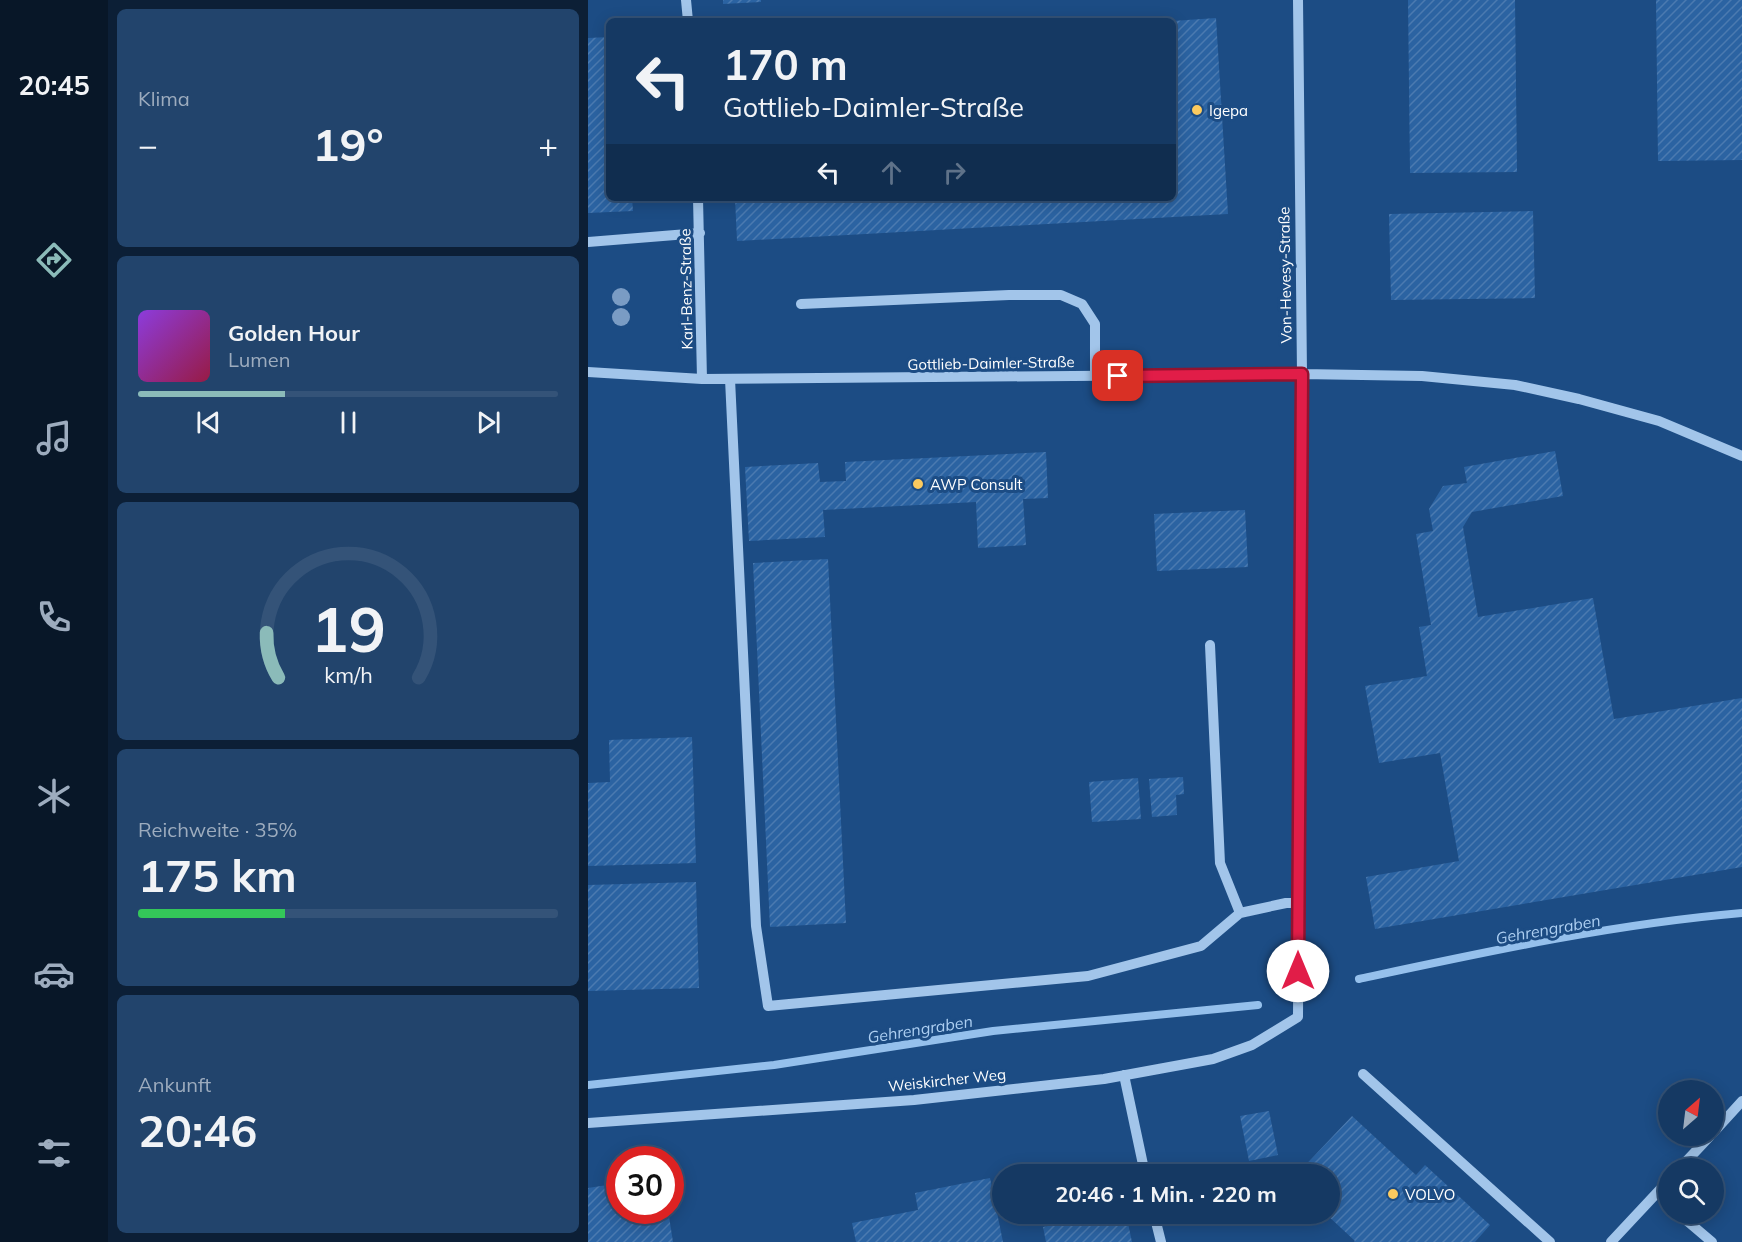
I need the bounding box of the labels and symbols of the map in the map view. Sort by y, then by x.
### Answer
place label: Igepa [1209,101,1248,120]
marker: Igepa [1190,103,1204,117]
street label: Von-Hevesy-Straße [1274,207,1296,343]
street label: Karl-Benz-Straße [675,228,697,350]
pin [1092,350,1143,401]
street label: Gottlieb-Daimler-Straße [907,352,1075,374]
place label: AWP Consult [930,475,1023,494]
marker: AWP Consult [911,477,925,491]
water label: Gehrengraben [1494,910,1602,948]
position arrow [1266,939,1330,1003]
water label: Gehrengraben [866,1011,974,1047]
street label: Weiskircher Weg [887,1064,1007,1096]
north arrow [1658,1080,1724,1146]
speed limit sign: 30 [606,1146,684,1224]
place label: VOLVO [1405,1185,1455,1204]
marker: VOLVO [1386,1187,1400,1201]

